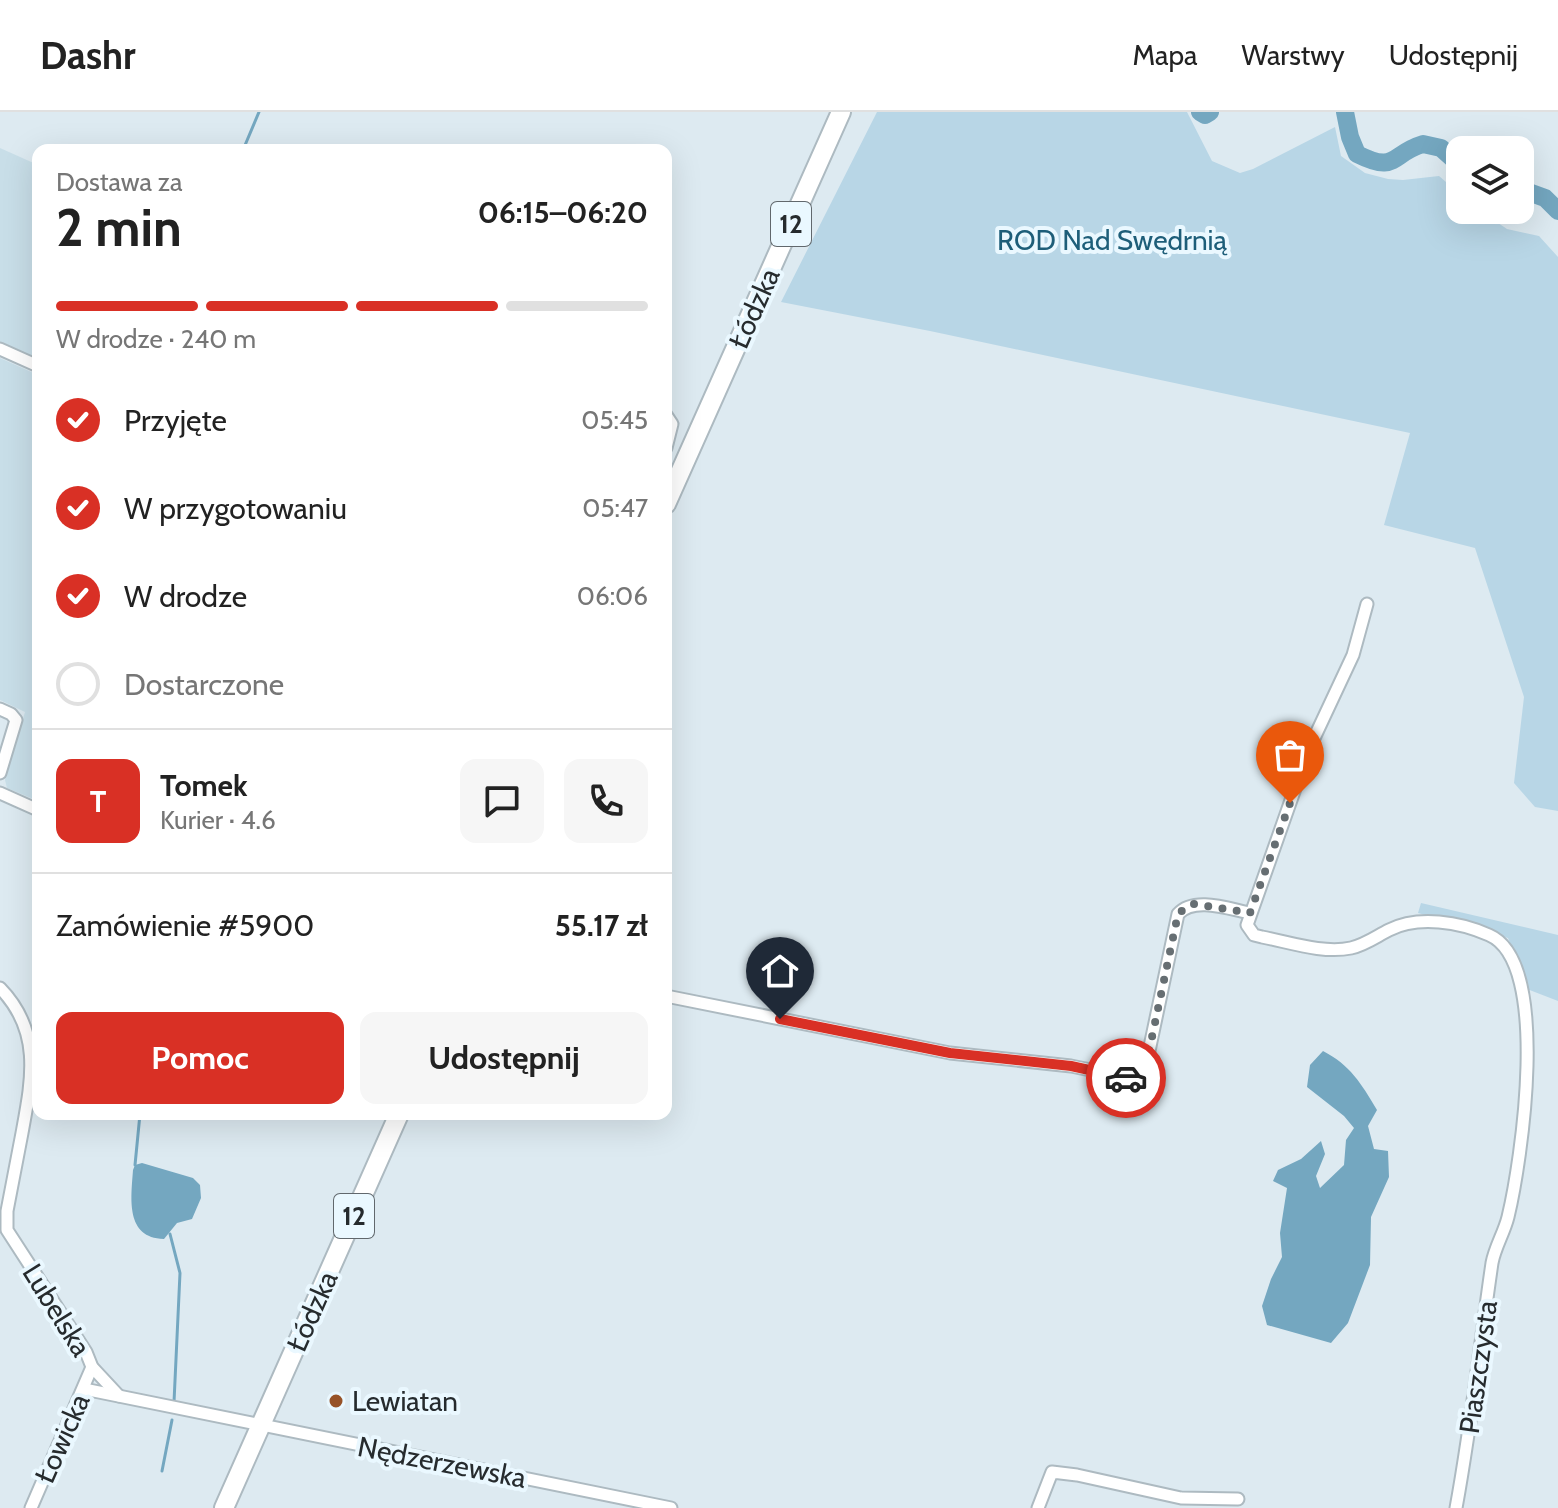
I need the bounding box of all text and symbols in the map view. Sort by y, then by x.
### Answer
text: Dashr [40,32,136,79]
text: Mapa [1132,38,1198,72]
text: Warstwy [1242,38,1345,72]
text: Udostępnij [1389,38,1518,72]
map controls [1446,136,1534,224]
button: layers [1446,136,1534,224]
text: Dostawa za [56,166,183,198]
text: 06:15–06:20 [478,194,648,231]
text: 2 min [56,196,182,259]
road number: 12 [771,202,811,246]
park label: ROD Nad Swędrnią [997,223,1227,257]
street label: Łódzka [721,262,787,353]
text: W drodze · 240 m [56,323,256,355]
icon: check [56,398,100,442]
text: Przyjęte [124,402,227,439]
text: 05:45 [581,404,648,436]
icon: check [56,486,100,530]
text: W przygotowaniu [124,490,347,527]
text: 05:47 [582,492,648,524]
icon: check [56,574,100,618]
text: W drodze [124,578,247,615]
text: 06:06 [577,580,648,612]
text: Dostarczone [124,666,284,703]
pin [1256,721,1324,803]
icon: bag [1268,733,1312,777]
button: chat [460,759,544,843]
button: phone [564,759,648,843]
text: Tomek [160,767,248,804]
text: T [90,783,106,820]
text: Kurier · 4.6 [160,804,276,836]
text: Zamówienie #5900 [56,907,314,944]
text: 55.17 zł [555,907,648,944]
pin [746,937,814,1019]
icon: home [758,949,802,993]
button: Pomoc [56,1012,344,1104]
button: Udostępnij [360,1012,648,1104]
courier [1086,1038,1166,1118]
icon: car [1104,1056,1148,1100]
road number: 12 [334,1194,374,1238]
street label: Lubelska [15,1258,99,1363]
street label: Łódzka [279,1265,345,1356]
street label: Piaszczysta [1452,1298,1504,1436]
place label: Lewiatan [352,1384,458,1418]
street label: Łowicka [27,1388,97,1488]
marker: Lewiatan [327,1392,345,1410]
street label: Nędzerzewska [355,1429,530,1495]

